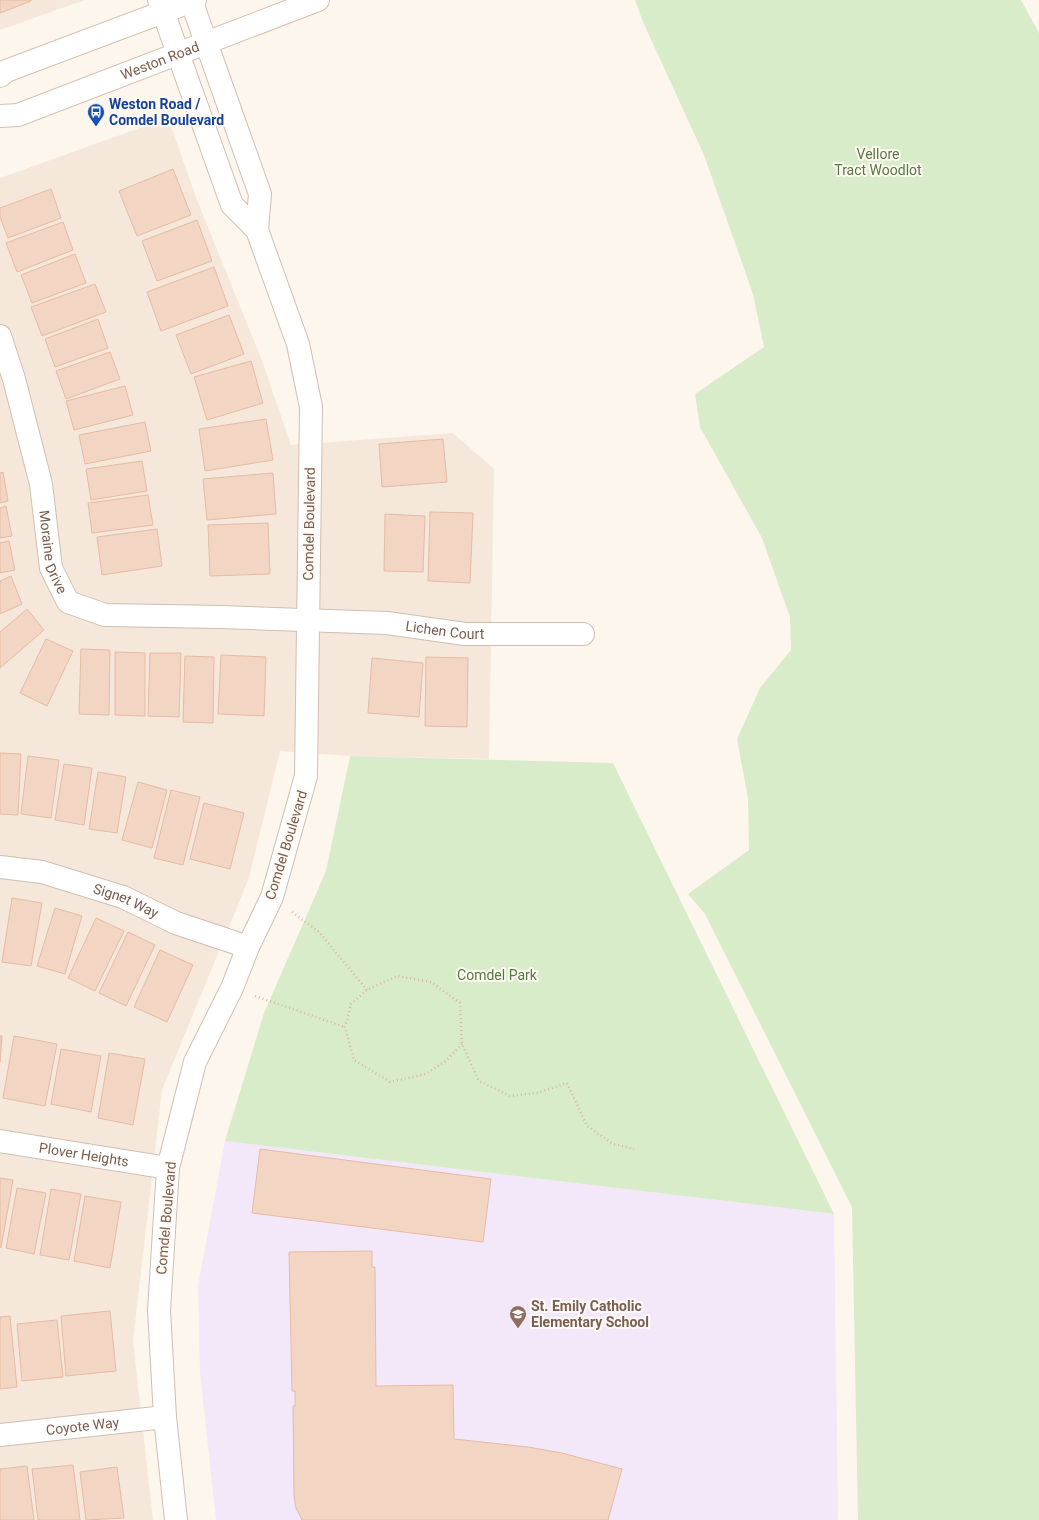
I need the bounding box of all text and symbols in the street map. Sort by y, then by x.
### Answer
street label: Weston Road [118,38,201,83]
place label: Weston Road / Comdel Boulevard [109,96,224,128]
bus stop icon: Weston Road / Comdel Boulevard [86,102,106,127]
park label: Vellore Tract Woodlot [834,146,922,178]
street label: Comdel Boulevard [300,467,318,581]
street label: Moraine Drive [36,509,71,596]
street label: Lichen Court [405,618,485,642]
street label: Comdel Boulevard [262,788,310,902]
street label: Signet Way [91,880,161,921]
park label: Comdel Park [457,967,538,983]
street label: Plover Heights [38,1139,130,1170]
street label: Comdel Boulevard [153,1161,179,1275]
place label: St. Emily Catholic Elementary School [531,1298,649,1330]
school or university icon: St. Emily Catholic Elementary School [508,1304,528,1329]
street label: Coyote Way [45,1414,120,1438]

